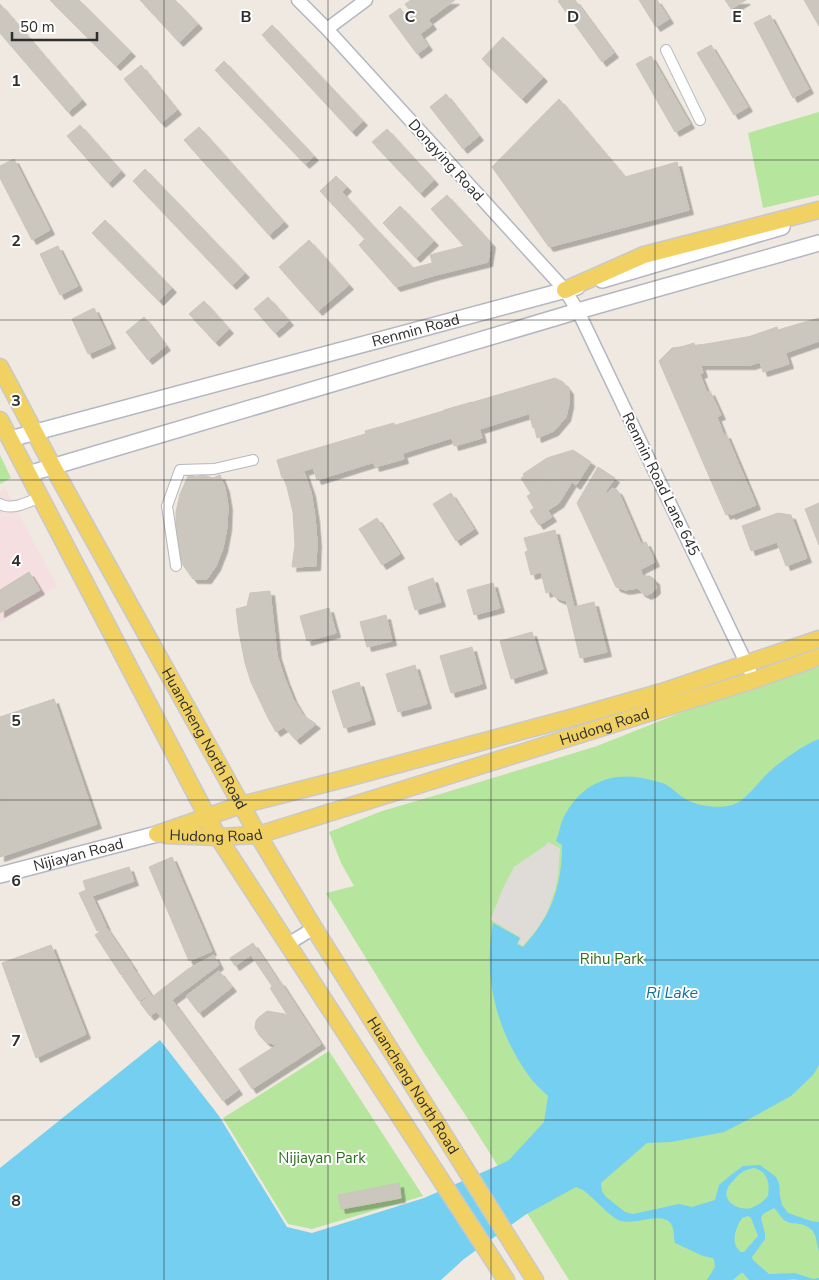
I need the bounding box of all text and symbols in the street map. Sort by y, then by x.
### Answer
text: B [240,6,252,28]
text: C [405,6,416,28]
text: D [567,6,579,28]
text: E [732,6,742,28]
scale bar [12,10,98,42]
text: 50 m [20,17,55,37]
text: 1 [11,70,21,92]
street label: Dongying Road [404,115,488,205]
text: 2 [11,230,21,252]
street label: Renmin Road [370,309,462,352]
text: 3 [11,390,21,412]
street label: Renmin Road Lane 645 [618,409,704,559]
text: 4 [11,550,21,572]
street label: Huancheng North Road [157,664,252,813]
street label: Hudong Road [557,703,652,750]
text: 5 [11,710,21,732]
street label: Hudong Road [169,824,265,847]
street label: Nijiayan Road [31,833,126,876]
text: 6 [11,870,21,892]
park label: Rihu Park [580,949,645,969]
water label: Ri Lake [646,982,698,1004]
street label: Huancheng North Road [362,1013,464,1158]
text: 7 [11,1030,21,1052]
park label: Nijiayan Park [278,1148,366,1168]
text: 8 [11,1190,21,1212]

